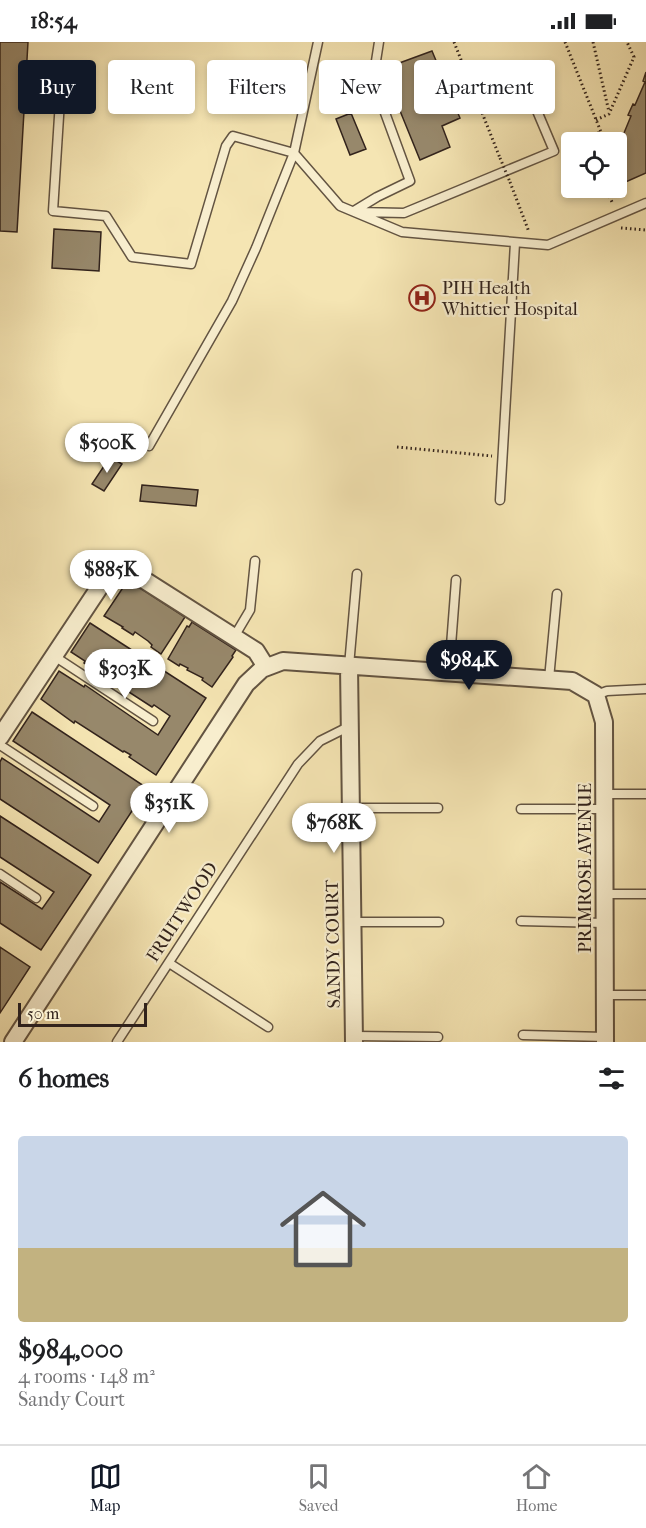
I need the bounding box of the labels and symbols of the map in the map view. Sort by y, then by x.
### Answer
place label: PIH Health Whittier Hospital [441,278,578,320]
hospital icon: PIH Health Whittier Hospital [407,283,437,313]
pin: $500K [65,423,149,474]
pin: $885K [69,550,153,601]
pin: $984K [427,640,511,691]
pin: $303K [83,649,167,700]
pin: $351K [127,783,211,834]
street label: PRIMROSE AVENUE [575,783,596,953]
pin: $768K [292,803,376,854]
street label: FRUITWOOD [142,858,222,966]
street label: SANDY COURT [322,879,345,1009]
scale bar [18,1000,147,1028]

